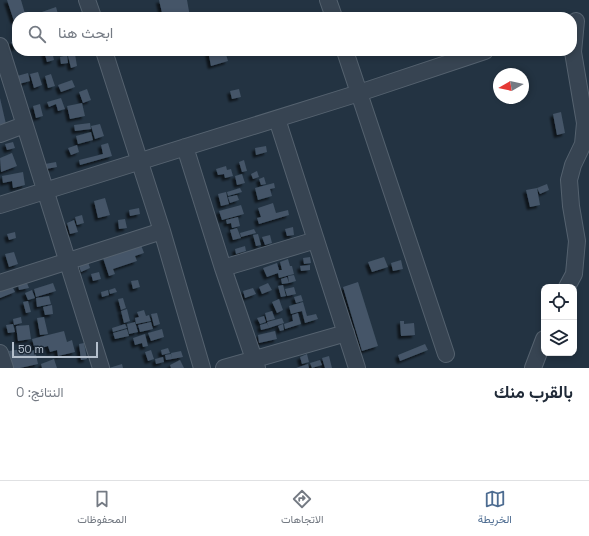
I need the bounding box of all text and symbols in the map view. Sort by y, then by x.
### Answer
search box [12,12,577,56]
icon: search [26,23,48,45]
text: ابحث هنا [58,23,113,42]
north arrow [493,68,529,104]
map controls [541,284,577,356]
button: locate [541,284,577,320]
button: layers [541,320,577,356]
scale bar [12,340,98,359]
text: 50 m [18,342,44,356]
text: بالقرب منك [494,381,573,403]
text: النتائج: 0 [16,384,63,401]
tab: المحفوظات [77,488,127,529]
tab: الاتجاهات [281,488,324,529]
tab: الخريطة [478,488,512,529]

